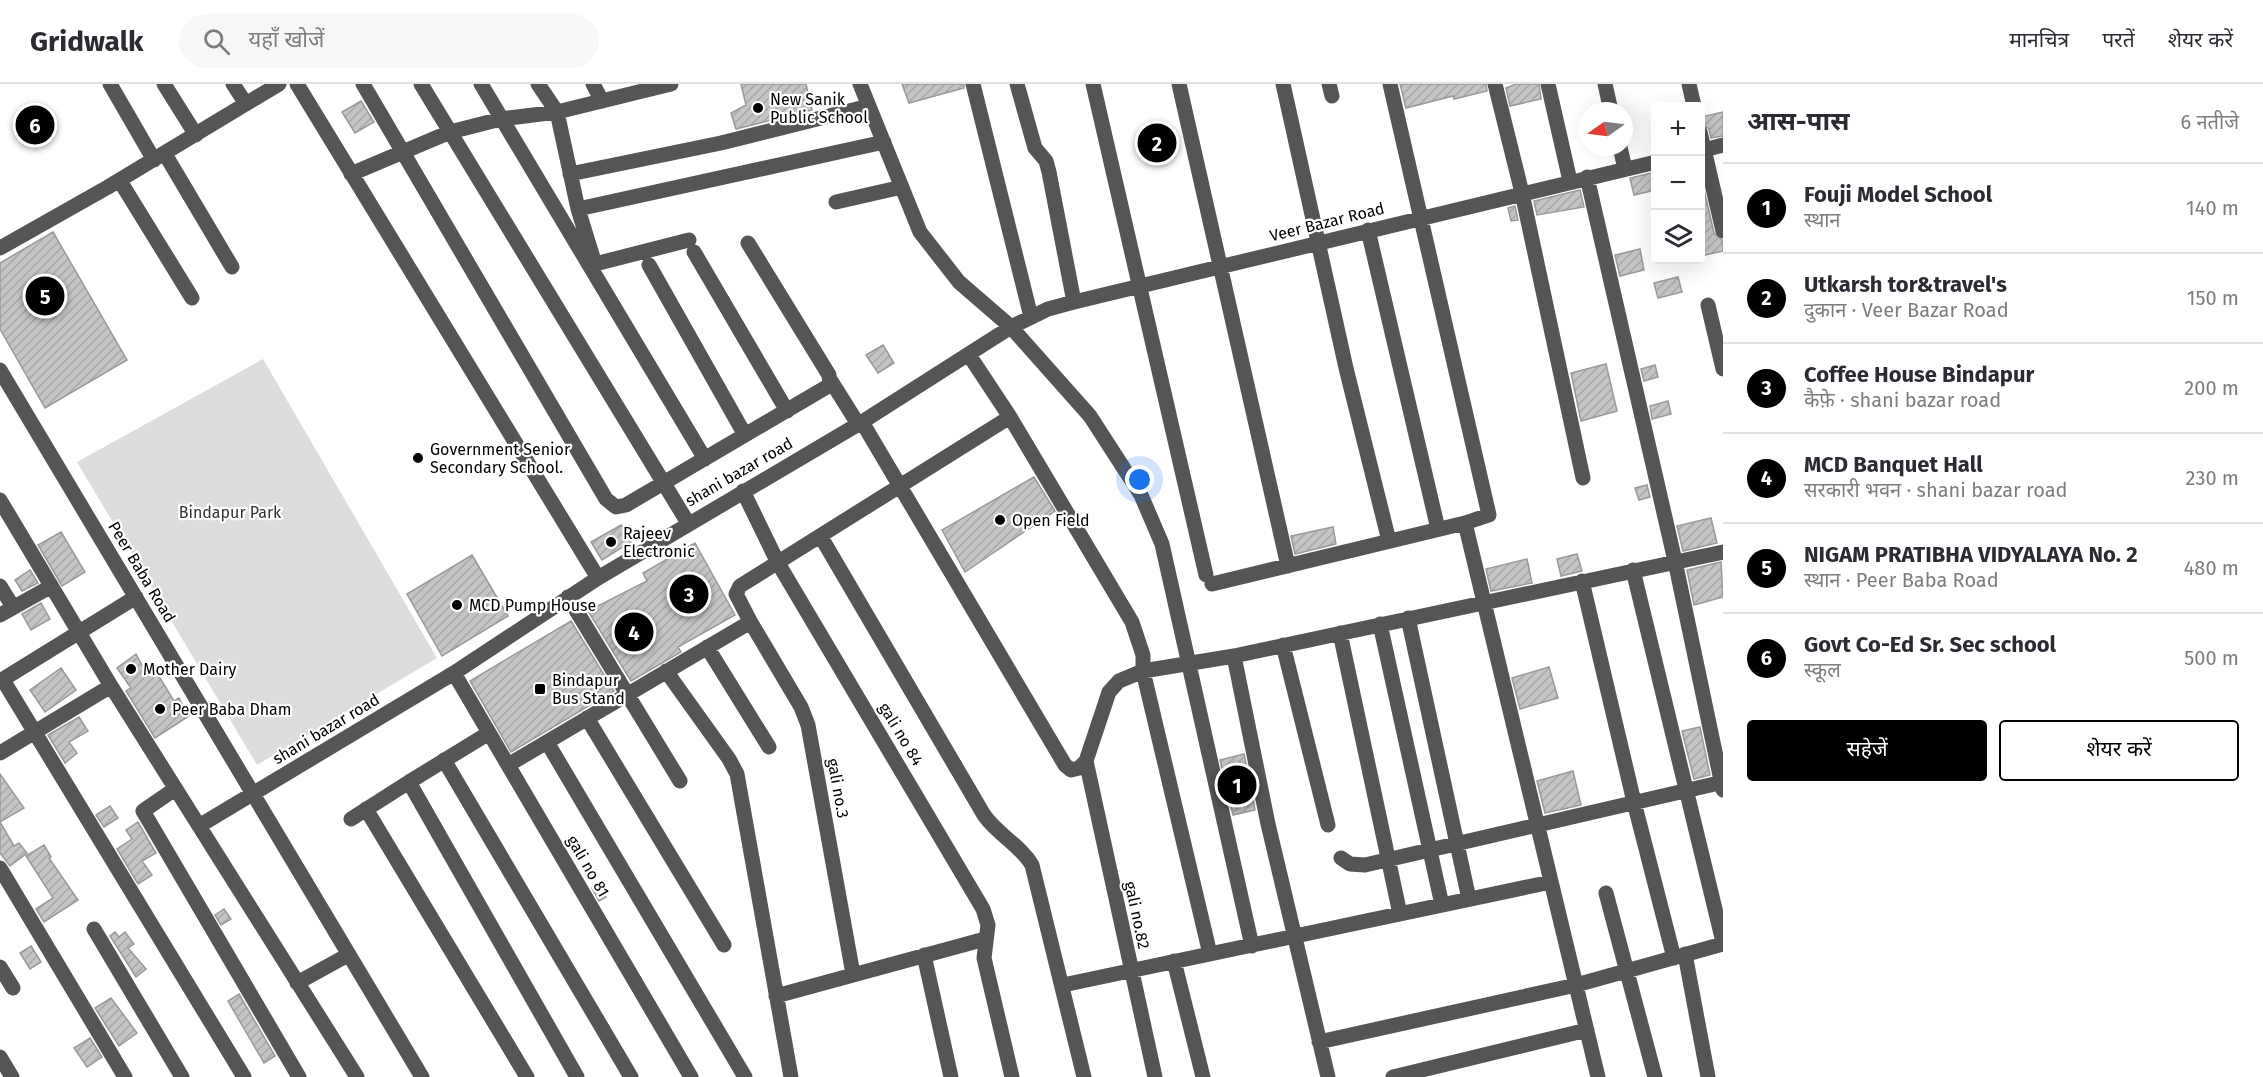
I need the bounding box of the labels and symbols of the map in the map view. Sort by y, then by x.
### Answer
place label: New Sanik Public School [770,90,868,127]
marker: New Sanik Public School [751,101,765,115]
pin: 6 [15,102,54,147]
north arrow [1579,102,1633,156]
pin: 2 [1138,120,1176,166]
street label: Veer Bazar Road [1268,199,1386,245]
pin: 5 [26,274,64,318]
street label: shani bazar road [682,434,796,510]
place label: Government Senior Secondary School. [430,440,571,477]
marker: Government Senior Secondary School. [411,451,425,465]
your location [1125,465,1154,494]
park label: Bindapur Park [179,503,282,522]
place label: Open Field [1012,511,1090,530]
marker: Open Field [993,513,1007,527]
street label: Peer Baba Road [104,518,180,626]
place label: Rajeev Electronic [623,524,695,561]
marker: Rajeev Electronic [604,535,618,549]
pin: 3 [670,572,708,616]
place label: MCD Pump House [469,596,596,615]
marker: MCD Pump House [450,598,464,612]
pin: 4 [614,610,654,654]
place label: Mother Dairy [143,660,237,679]
marker: Mother Dairy [124,662,138,676]
place label: Bindapur Bus Stand [552,671,625,708]
marker: Bindapur Bus Stand [533,682,547,696]
street label: shani bazar road [269,690,383,768]
street label: gali no 84 [875,699,927,769]
place label: Peer Baba Dham [172,700,292,719]
marker: Peer Baba Dham [153,702,167,716]
street label: gali no.3 [823,757,853,819]
pin: 1 [1218,762,1256,808]
street label: gali no 81 [563,832,613,900]
street label: gali no.82 [1121,879,1153,951]

